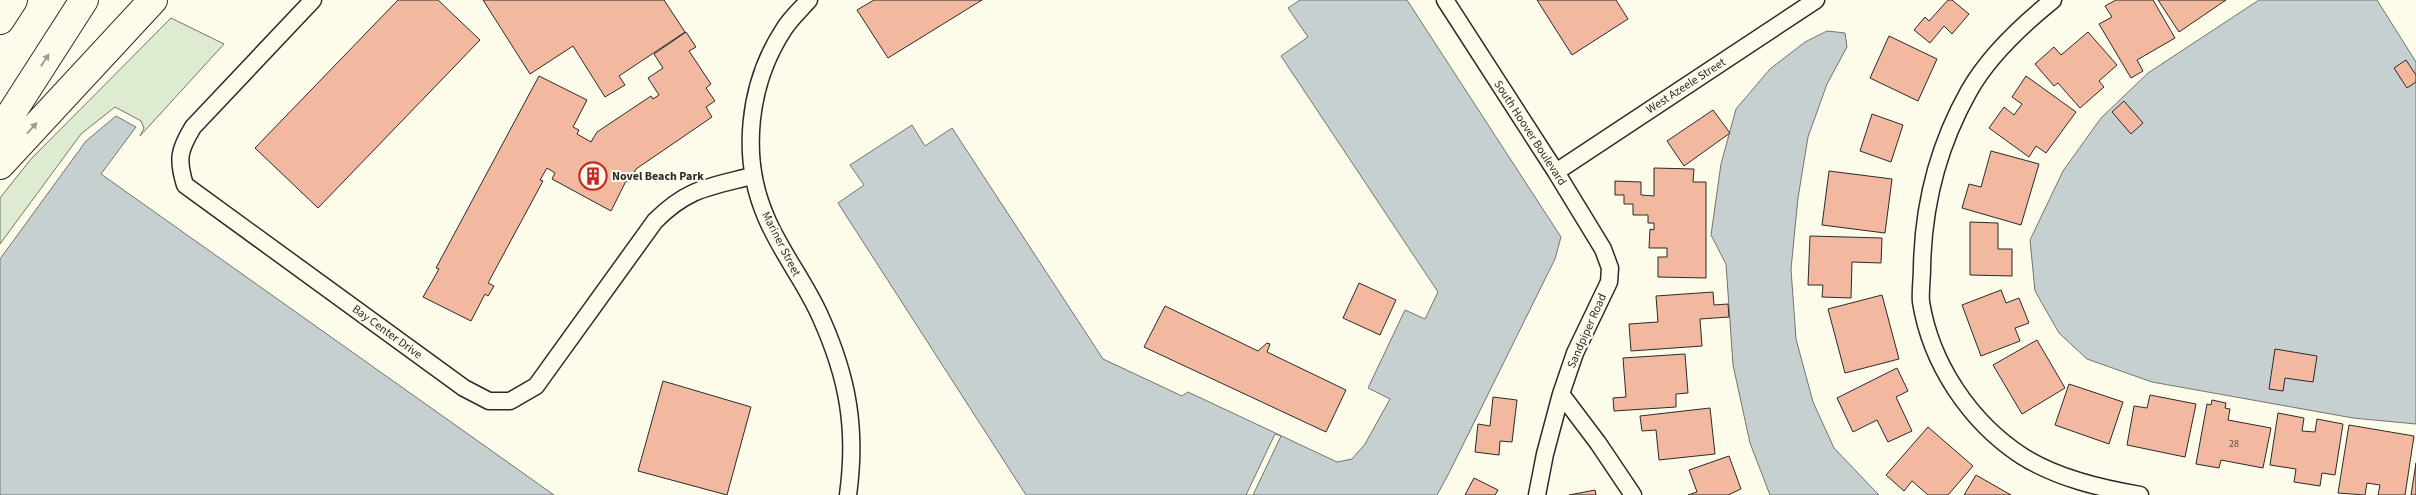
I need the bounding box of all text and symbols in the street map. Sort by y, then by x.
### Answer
one-way arrow [41,54,50,67]
street label: West Azeele Street [1643,54,1729,118]
street label: South Hoover Boulevard [1489,77,1571,189]
one-way arrow [26,123,38,135]
building icon: Novel Beach Park [578,161,608,191]
place label: Novel Beach Park [612,168,704,185]
street label: Mariner Street [757,208,805,280]
street label: Sandpiper Road [1563,291,1611,371]
street label: Bay Center Drive [348,301,426,363]
house number: 28 [2229,437,2239,451]

